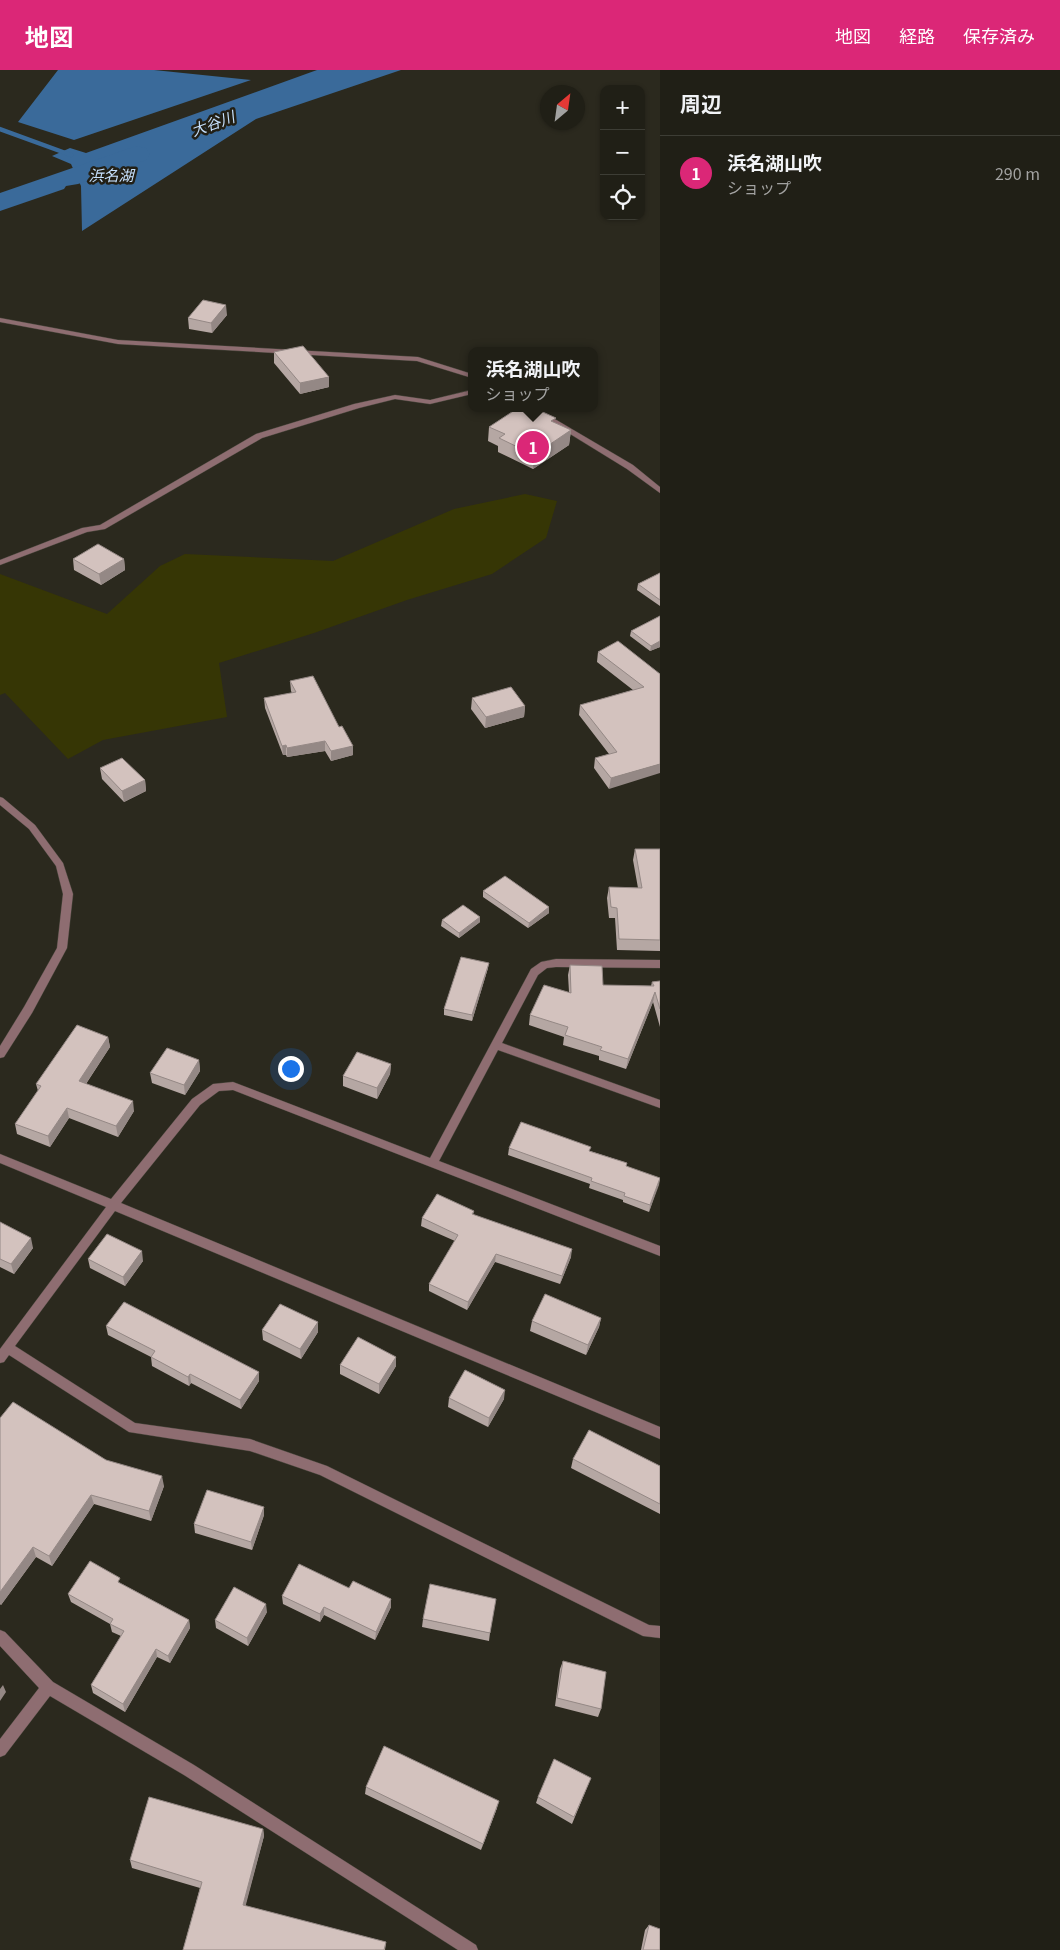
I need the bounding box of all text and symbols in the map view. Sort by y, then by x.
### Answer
text: 地図 [25,18,73,53]
text: 地図 [835,22,871,48]
text: 経路 [899,22,935,48]
text: 保存済み [963,22,1035,48]
north arrow [540,85,585,130]
map controls [600,85,645,220]
button: + [600,85,645,130]
text: 周辺 [680,88,722,118]
water label: 大谷川 [188,104,239,140]
button: − [600,130,645,175]
text: 浜名湖山吹 [727,148,822,175]
text: 1 [691,161,701,185]
text: 290 m [995,161,1040,185]
water label: 浜名湖 [88,164,135,185]
button: locate [600,175,645,220]
text: ショップ [727,175,791,199]
popup [468,347,598,412]
text: 浜名湖山吹 [485,354,581,381]
text: ショップ [485,381,550,405]
pin: 1 [517,428,549,466]
your location [278,1056,304,1082]

